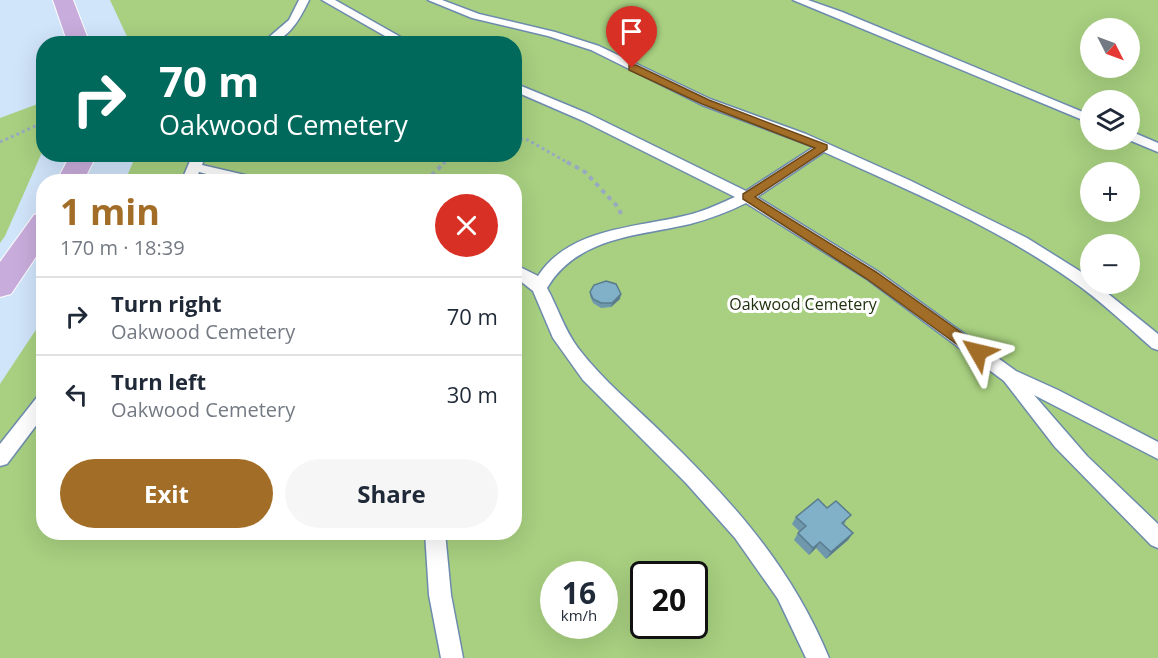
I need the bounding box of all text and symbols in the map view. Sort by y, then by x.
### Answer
pin [606,6,657,68]
icon: arrive [615,15,648,48]
north arrow [1080,18,1140,78]
map controls [1080,18,1140,294]
text: 70 m [159,52,259,109]
icon: right [60,60,138,138]
button: layers [1080,90,1140,150]
text: Oakwood Cemetery [159,106,408,143]
button: + [1080,162,1140,222]
text: 1 min [60,187,160,236]
button: close [435,194,498,257]
text: 170 m · 18:39 [60,234,185,261]
button: − [1080,234,1140,294]
text: Turn right [111,288,222,318]
park label: Oakwood Cemetery [729,293,878,315]
icon: right [60,300,93,333]
text: 70 m [447,301,498,331]
text: Oakwood Cemetery [111,318,295,345]
position arrow [946,320,1010,384]
text: Turn left [111,366,206,396]
icon: left [60,378,93,411]
text: 30 m [447,379,498,409]
text: Oakwood Cemetery [111,396,295,423]
button: Exit [60,459,273,528]
button: Share [285,459,498,528]
speed limit sign: 20 [630,561,708,639]
text: 16 [562,572,596,613]
text: km/h [561,605,597,625]

